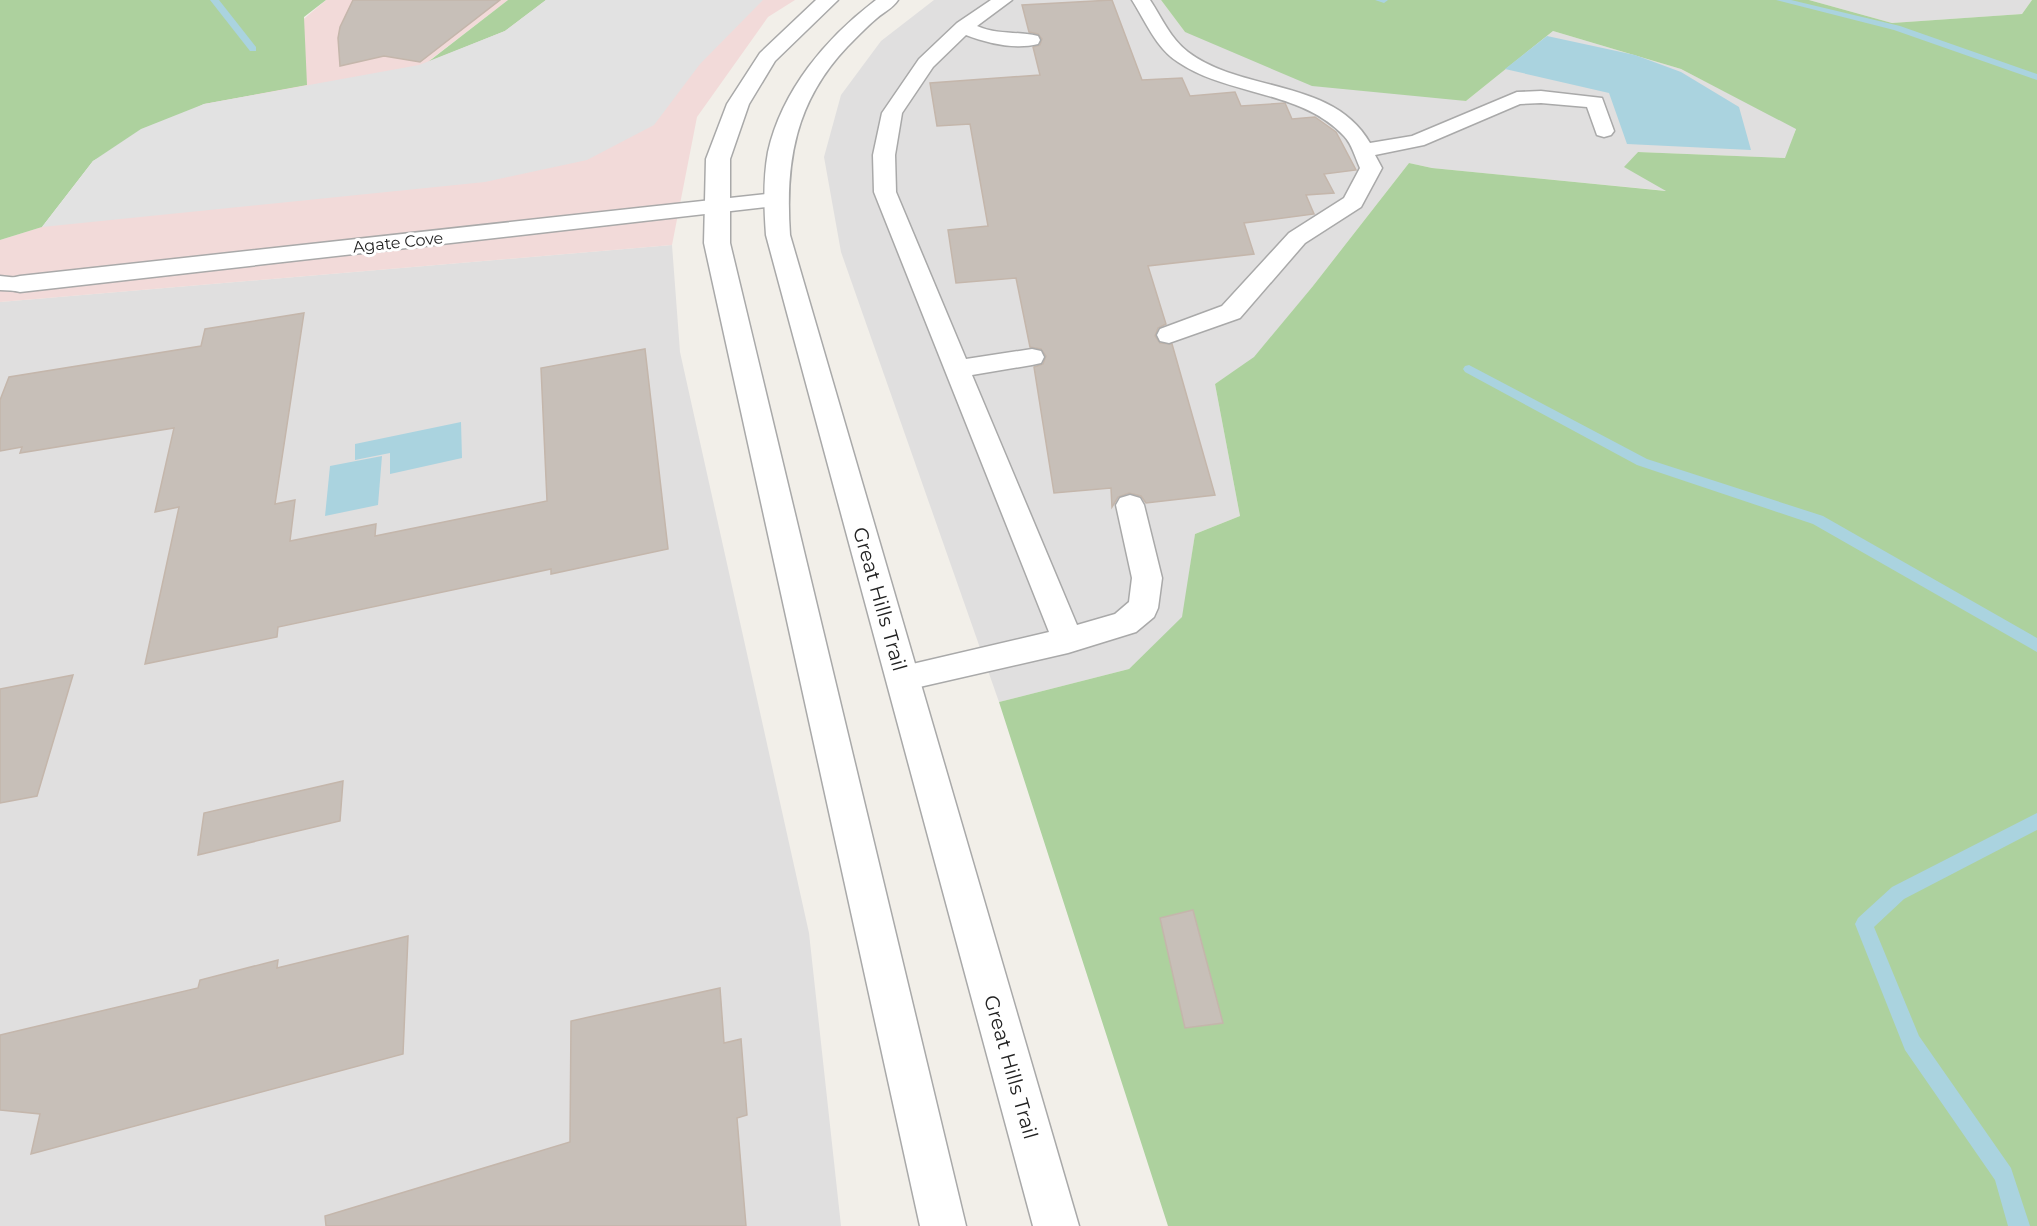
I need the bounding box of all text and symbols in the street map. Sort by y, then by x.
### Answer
street label: Agate Cove [352,228,444,257]
street label: Great Hills Trail [848,524,912,674]
street label: Great Hills Trail [979,992,1043,1142]

